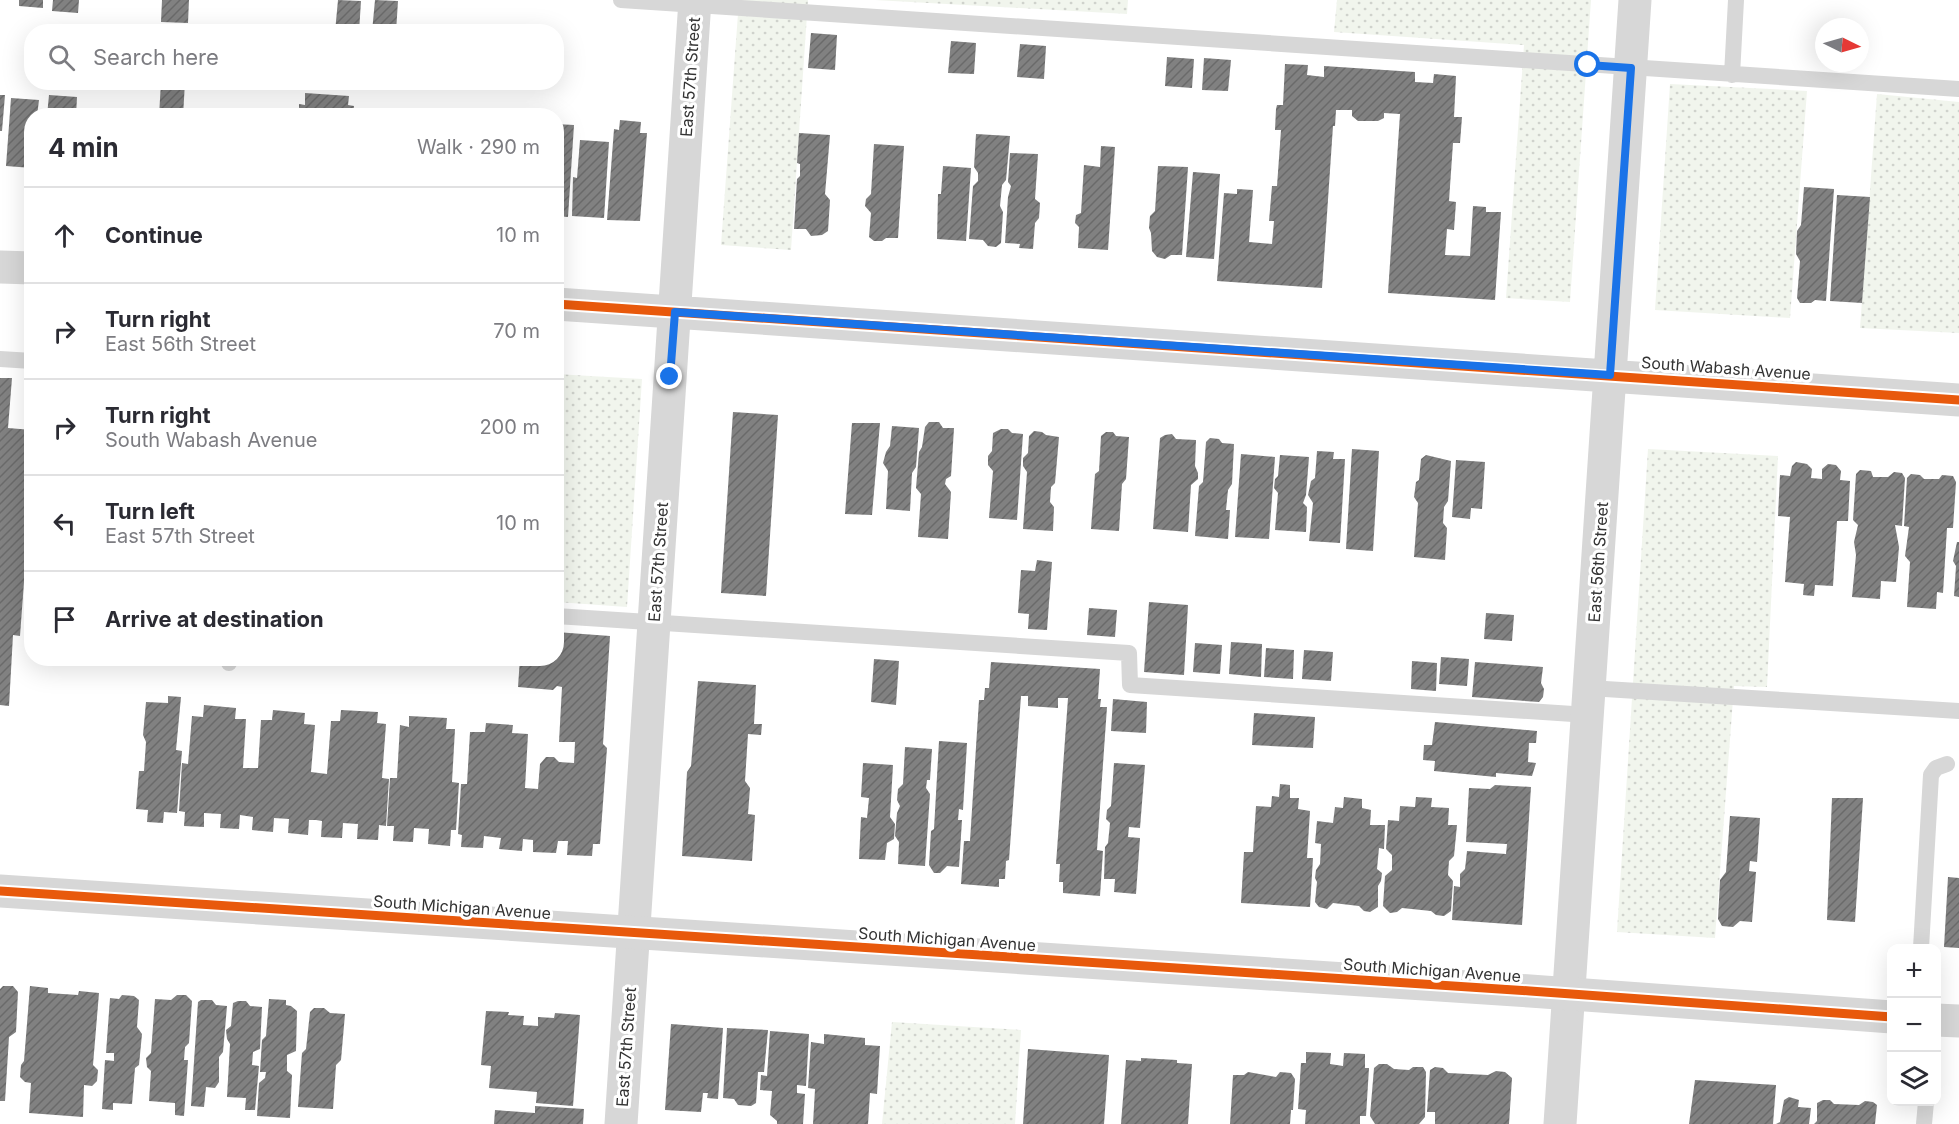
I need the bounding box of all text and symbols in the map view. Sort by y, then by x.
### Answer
street label: East 57th Street [676,16,704,138]
north arrow [1815,18,1869,72]
search box [24,24,564,90]
icon: search [45,41,78,74]
text: Search here [93,44,219,70]
route start [1574,51,1600,77]
text: 4 min [48,132,119,163]
text: Walk · 290 m [417,135,540,159]
icon: ahead [48,219,81,252]
text: Continue [105,222,203,248]
text: 10 m [496,223,540,247]
text: Turn right [105,306,211,332]
icon: right [48,315,81,348]
text: 70 m [493,319,540,343]
text: East 56th Street [105,332,256,356]
street label: South Wabash Avenue [1641,352,1811,384]
route end [656,363,682,389]
text: Turn right [105,402,211,428]
icon: right [48,411,81,444]
text: 200 m [479,415,540,439]
text: South Wabash Avenue [105,428,318,452]
text: Turn left [105,498,195,524]
street label: East 57th Street [644,501,672,623]
street label: East 56th Street [1584,501,1612,623]
icon: left [48,507,81,540]
text: 10 m [496,511,540,535]
text: East 57th Street [105,524,255,548]
icon: arrive [48,603,81,636]
text: Arrive at destination [105,606,324,632]
street label: South Michigan Avenue [372,891,552,923]
street label: South Michigan Avenue [857,923,1037,955]
map controls [1887,944,1941,1106]
button: + [1887,944,1941,998]
street label: South Michigan Avenue [1342,954,1522,986]
street label: East 57th Street [612,986,640,1108]
button: − [1887,998,1941,1052]
button: layers [1887,1052,1941,1106]

